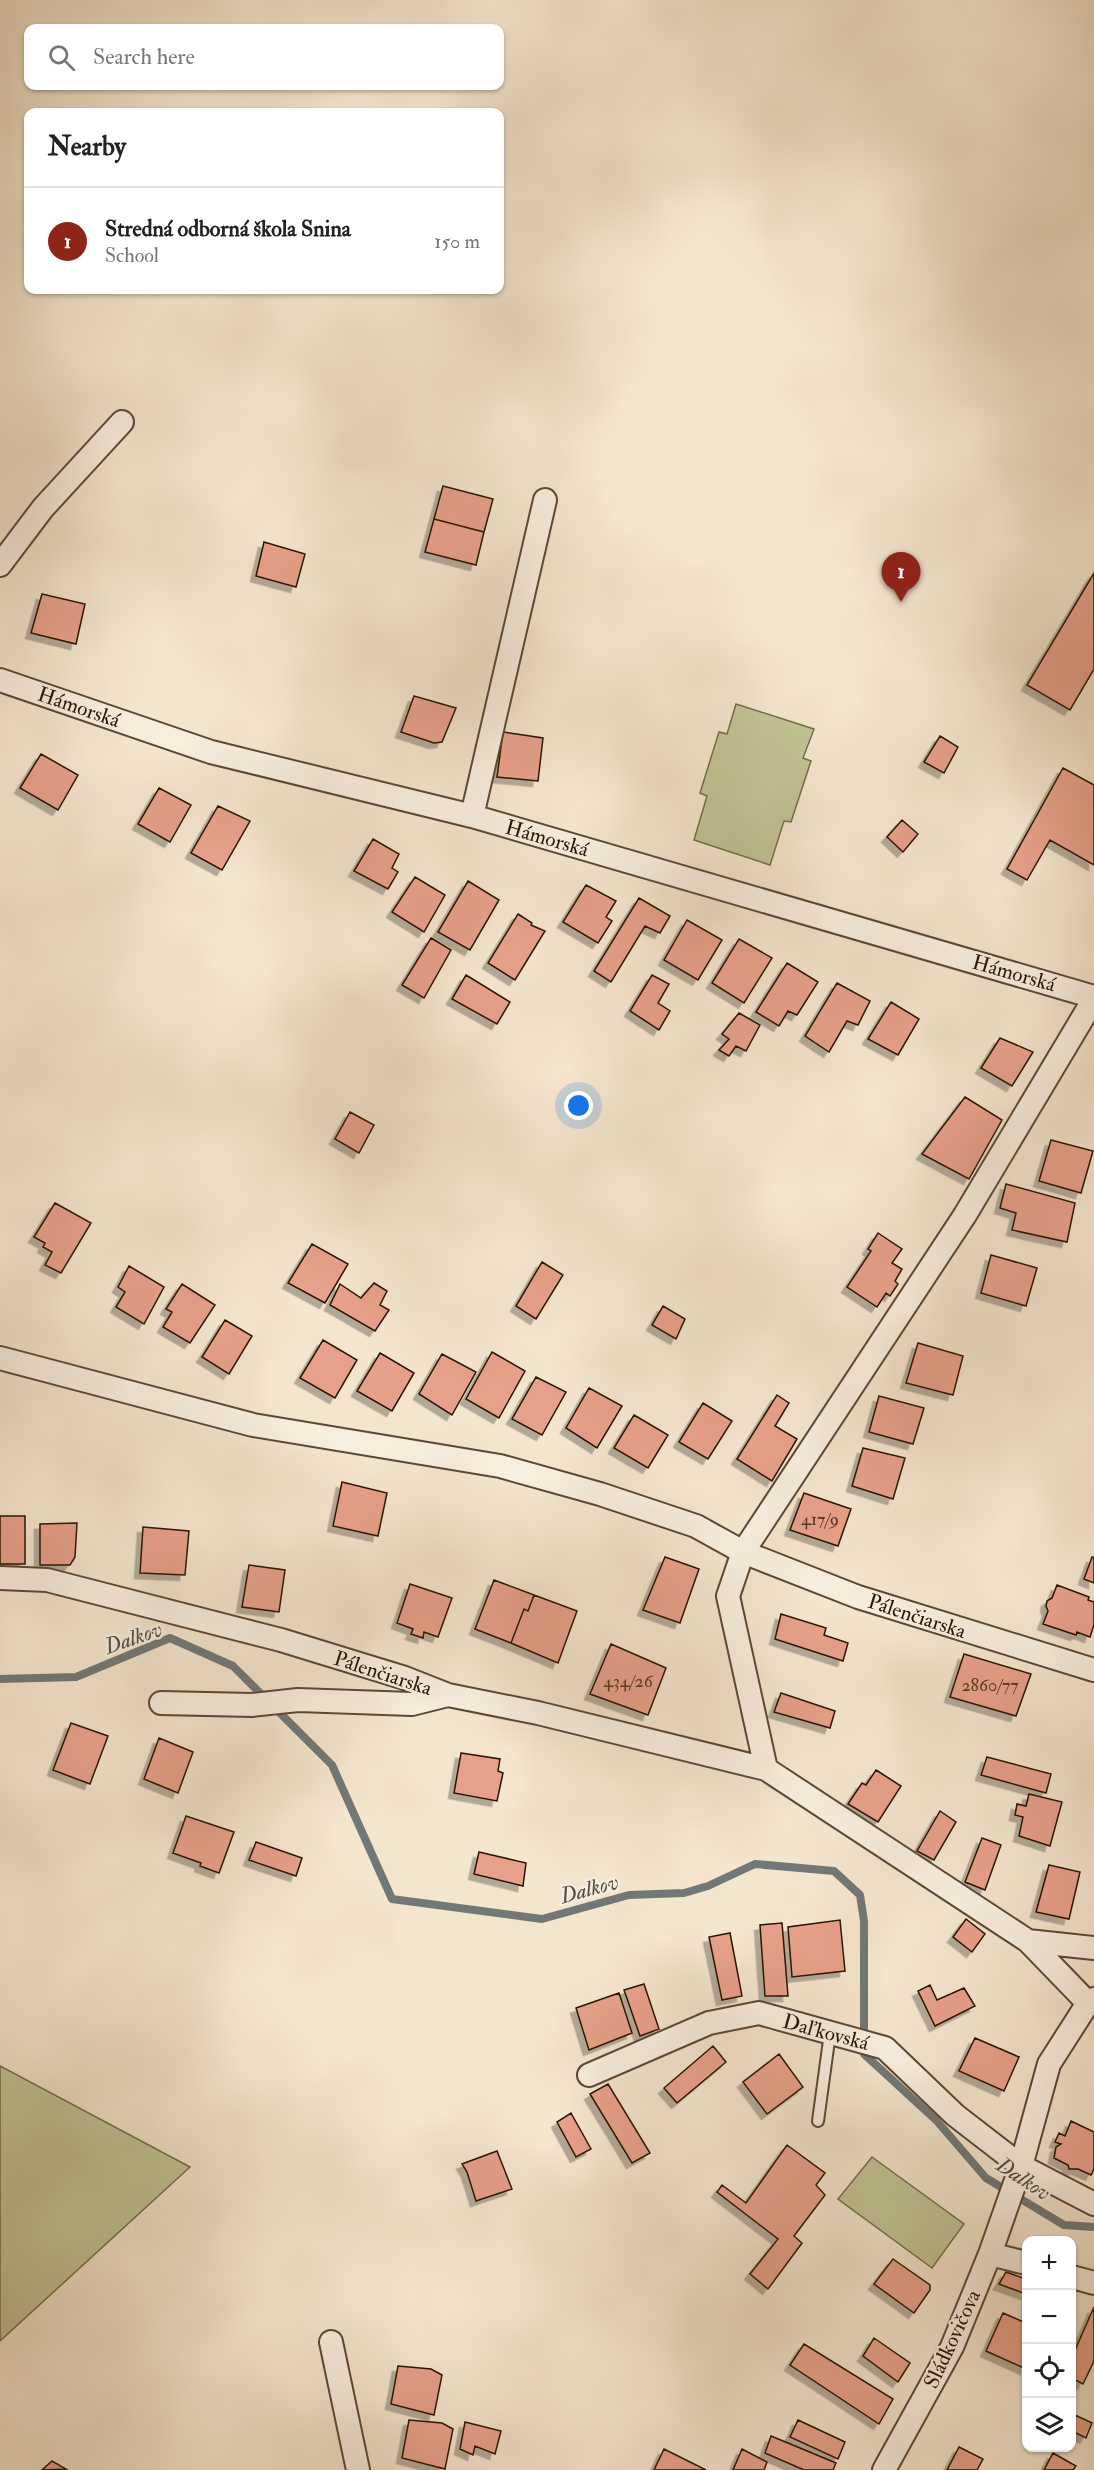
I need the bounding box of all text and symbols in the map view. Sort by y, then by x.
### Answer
search box [24,24,504,90]
icon: search [45,41,78,74]
text: Search here [93,43,195,71]
text: Nearby [48,131,126,163]
text: Stredná odborná škola Snina [105,215,351,243]
text: 1 [64,229,71,254]
text: 150 m [434,229,480,254]
text: School [105,243,159,268]
pin: 1 [882,552,920,602]
street label: Hámorská [34,681,124,734]
street label: Hámorská [502,814,592,863]
street label: Hámorská [969,949,1059,998]
your location [564,1091,593,1120]
house number: 417/9 [801,1508,839,1531]
street label: Pálenčiarska [864,1588,970,1645]
water label: Dalkov [100,1615,166,1661]
street label: Pálenčiarska [330,1645,436,1702]
house number: 434/26 [603,1670,654,1693]
house number: 2860/77 [961,1674,1019,1697]
water label: Dalkov [556,1868,622,1910]
street label: Daľkovská [780,2008,872,2057]
water label: Dalkov [990,2150,1056,2207]
map controls [1022,2236,1076,2452]
button: + [1022,2236,1076,2290]
street label: Sládkovičova [918,2285,987,2393]
button: − [1022,2290,1076,2344]
button: locate [1022,2344,1076,2398]
button: layers [1022,2398,1076,2452]

